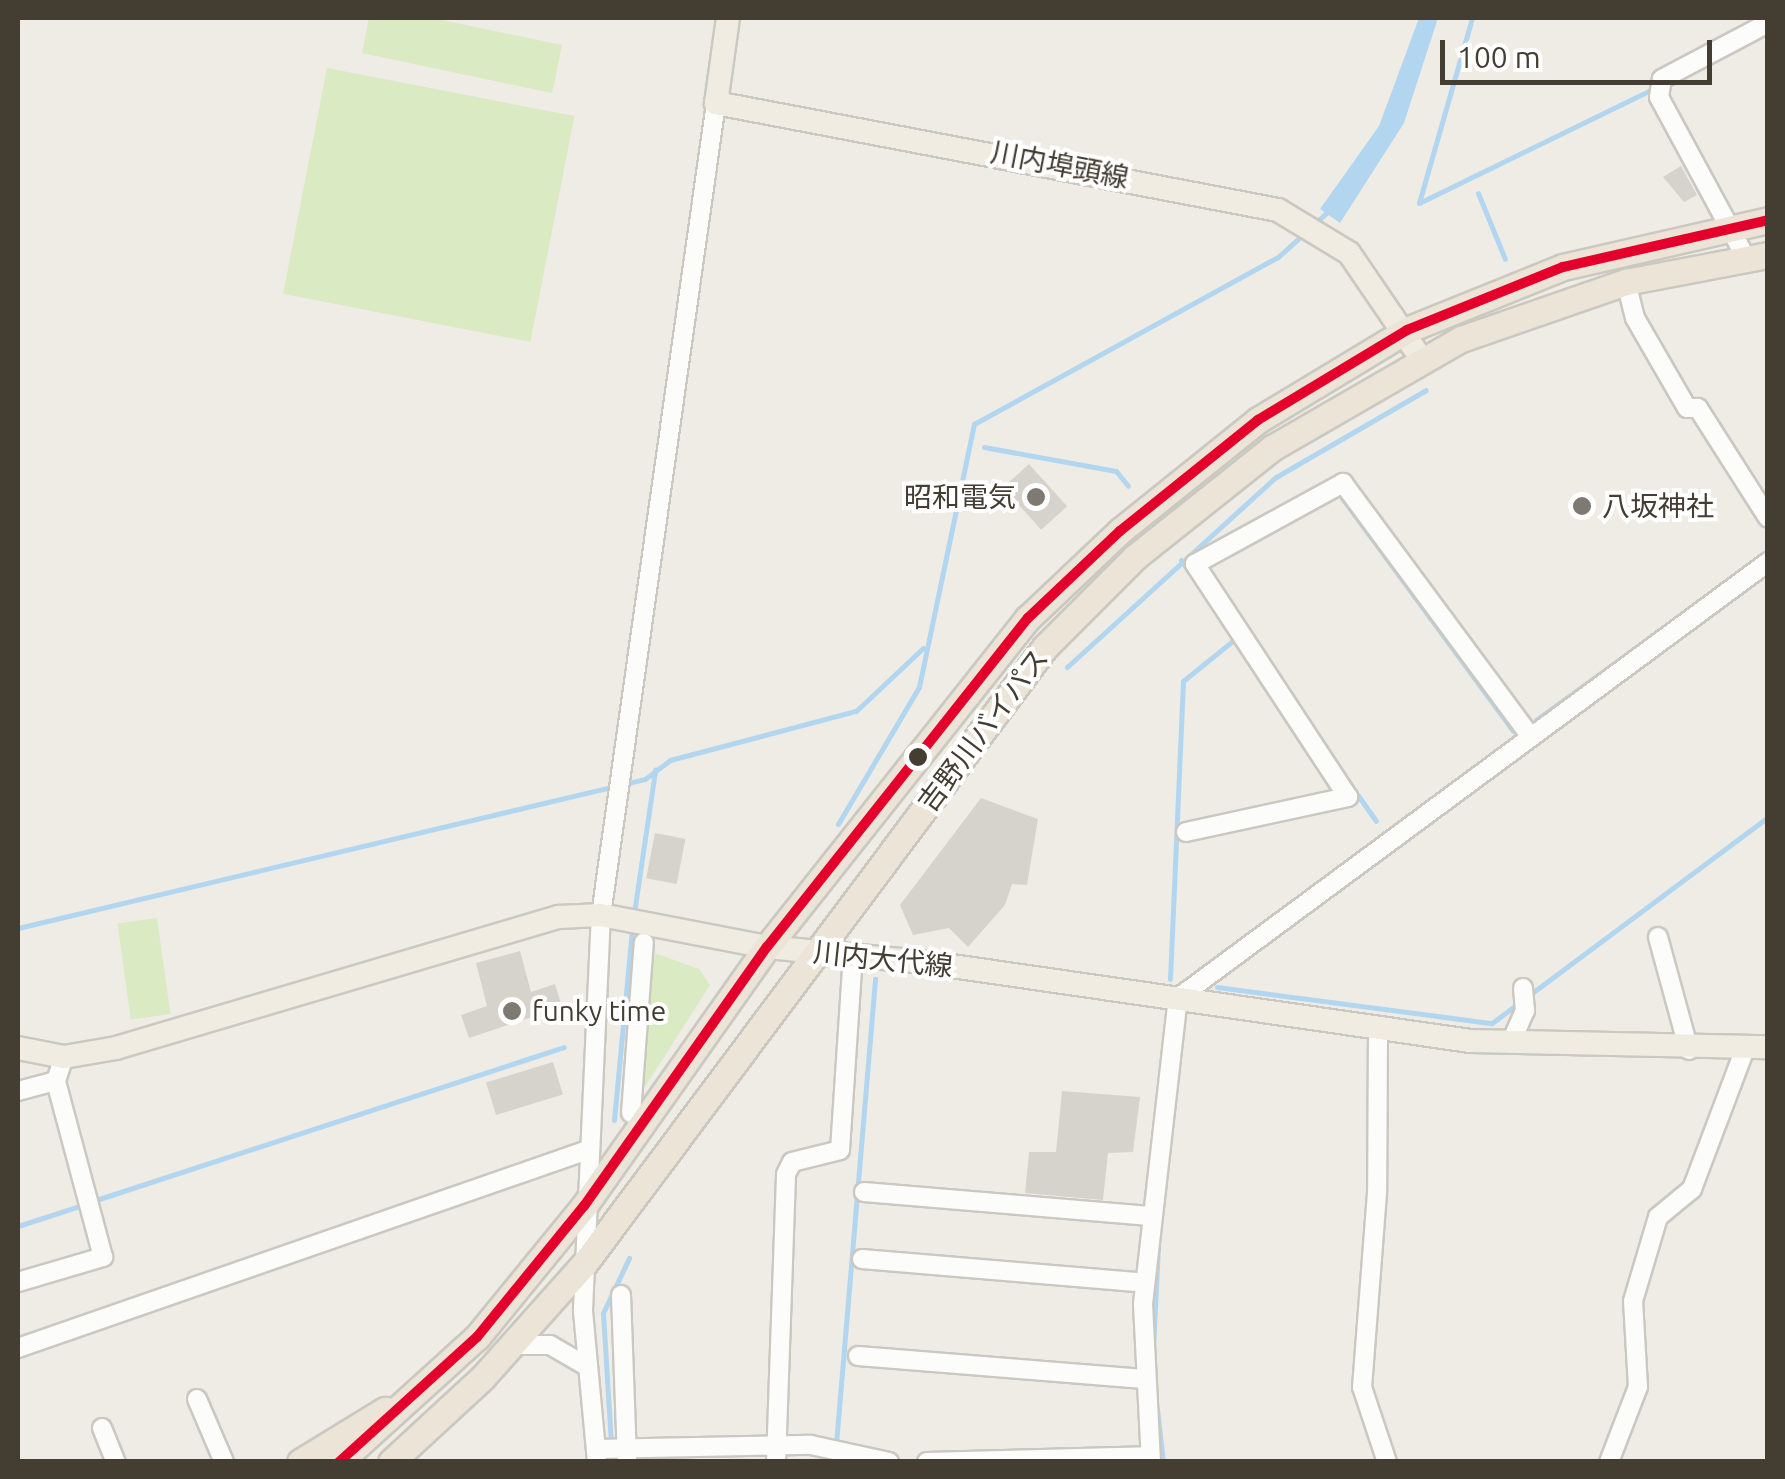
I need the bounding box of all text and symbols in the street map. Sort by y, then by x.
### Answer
scale bar [1445,20,1718,82]
text: 100 m [1457,40,1541,74]
street label: 川内埠頭線 [988,135,1132,195]
place label: 昭和電気 [904,480,1016,514]
marker: 昭和電気 [1025,486,1047,508]
place label: 八坂神社 [1602,489,1714,523]
marker: 八坂神社 [1571,495,1593,517]
street label: 吉野川バイパス [911,642,1055,818]
unlabelled marker [908,747,928,767]
street label: 川内大代線 [812,935,954,983]
place label: funky time [532,994,666,1028]
marker: funky time [501,1000,523,1022]

